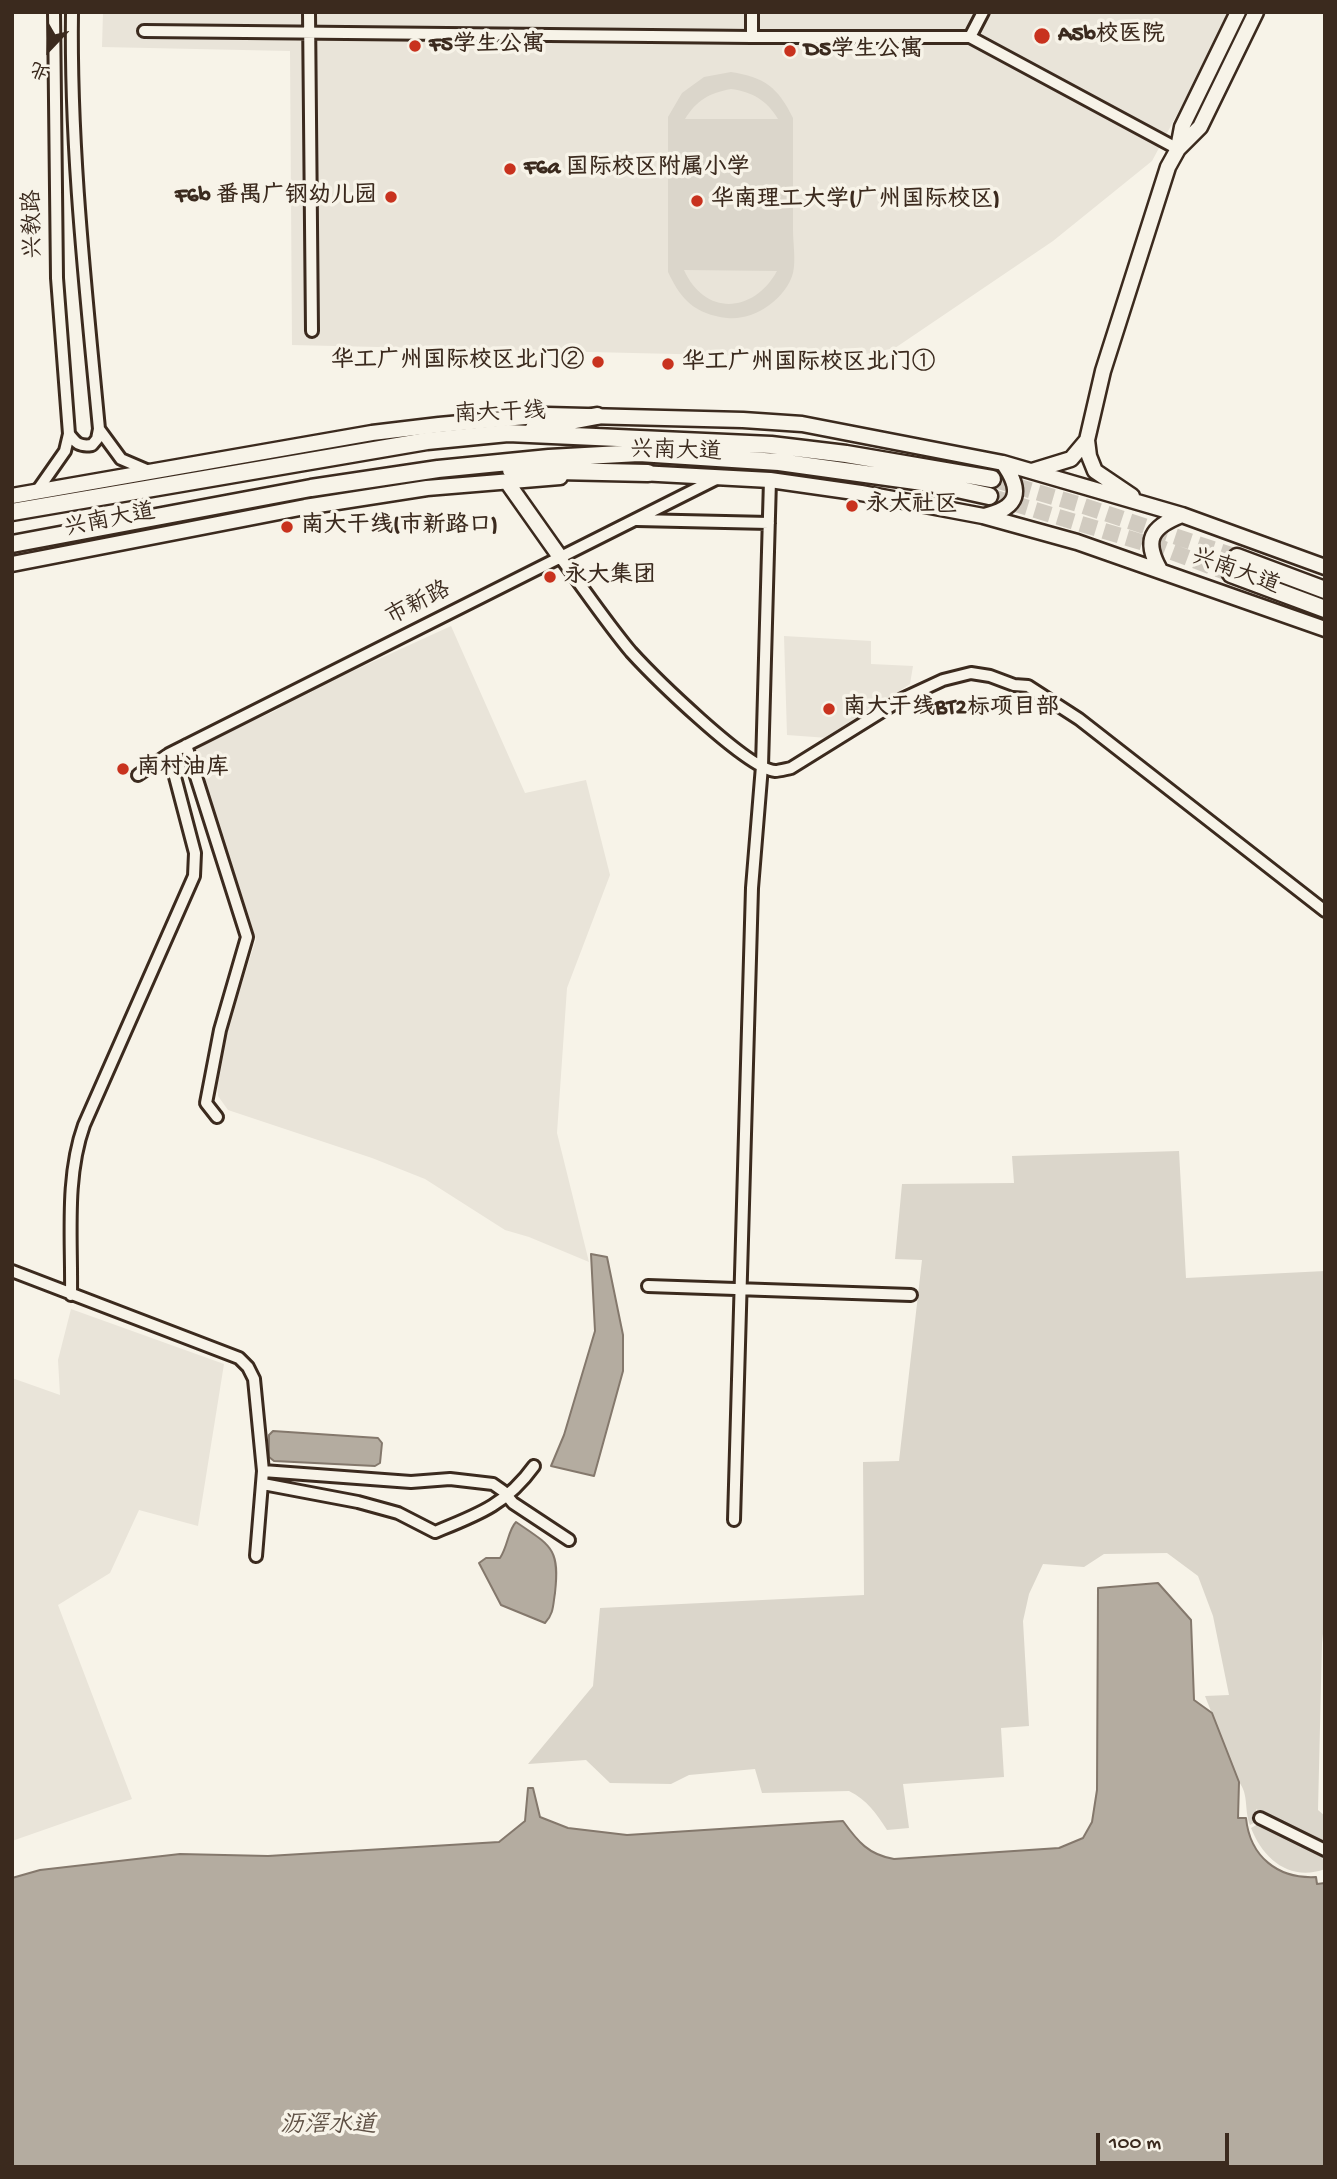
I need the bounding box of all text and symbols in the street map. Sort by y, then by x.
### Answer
north arrow [14,14,84,84]
place label: A5b校医院 [1058,22,1165,50]
marker: A5b校医院 [1032,26,1052,46]
place label: F5学生公寓 [429,32,545,60]
place label: D5学生公寓 [804,37,923,65]
marker: F5学生公寓 [407,38,423,54]
marker: D5学生公寓 [782,43,798,59]
text: 北 [27,54,54,83]
place label: F6a 国际校区附属小学 [524,155,750,183]
marker: F6a 国际校区附属小学 [502,161,518,177]
place label: F6b 番禺广钢幼儿园 [175,183,377,211]
place label: 华南理工大学(广州国际校区) [711,187,1000,215]
street label: 兴教路 [21,189,49,259]
marker: F6b 番禺广钢幼儿园 [383,189,399,205]
marker: 华南理工大学(广州国际校区) [689,193,705,209]
place label: 华工广州国际校区北门② [331,348,584,376]
place label: 华工广州国际校区北门① [682,350,935,378]
marker: 华工广州国际校区北门② [590,354,606,370]
marker: 华工广州国际校区北门① [660,356,676,372]
street label: 南大干线 [454,400,546,430]
street label: 兴南大道 [630,438,722,468]
place label: 永大社区 [866,492,958,520]
marker: 永大社区 [844,498,860,514]
street label: 兴南大道 [62,500,158,544]
place label: 南大干线(市新路口) [301,513,498,541]
marker: 南大干线(市新路口) [279,519,295,535]
street label: 兴南大道 [1187,544,1283,602]
place label: 永大集团 [564,563,656,591]
marker: 永大集团 [542,569,558,585]
street label: 市新路 [382,577,456,633]
place label: 南大干线BT2标项目部 [843,695,1059,723]
marker: 南大干线BT2标项目部 [821,701,837,717]
place label: 南村油库 [137,755,229,783]
marker: 南村油库 [115,761,131,777]
water label: 沥滘水道 [280,2113,376,2141]
scale bar [1099,2120,1232,2164]
text: 100 m [1109,2132,1161,2157]

